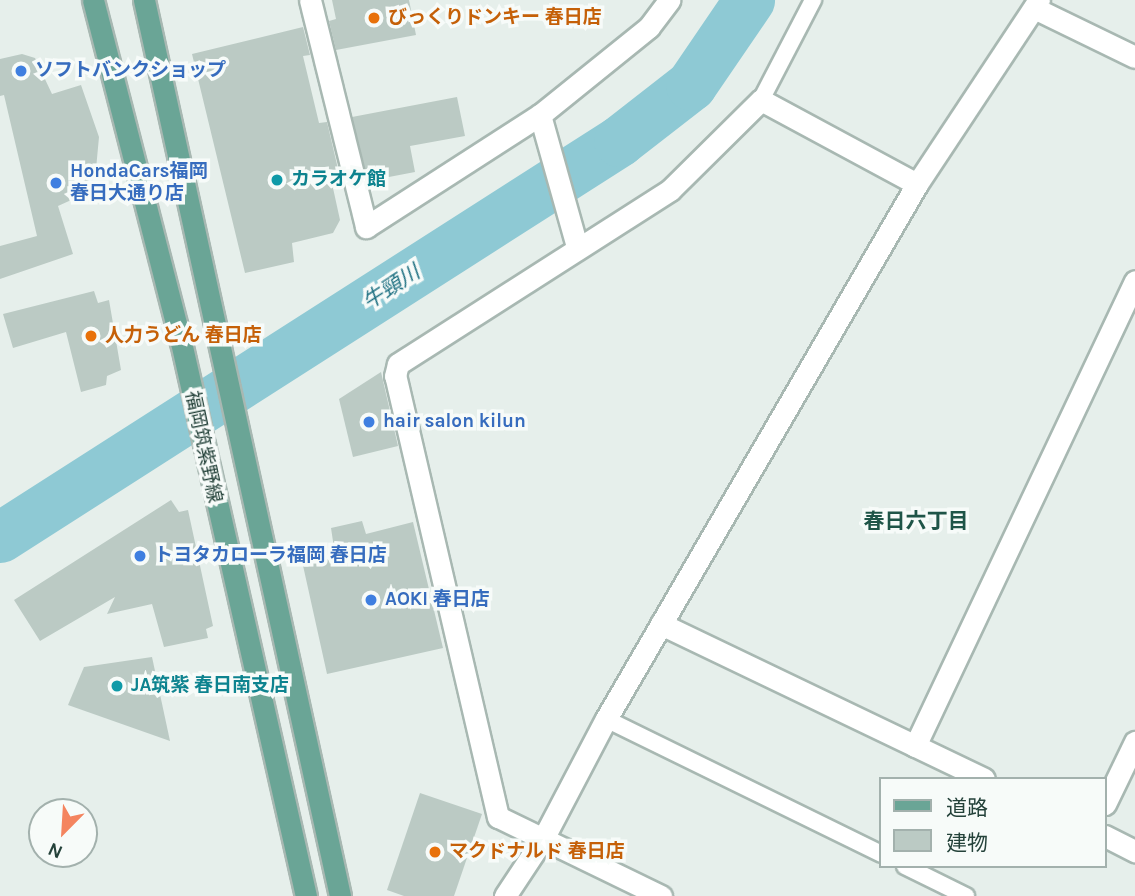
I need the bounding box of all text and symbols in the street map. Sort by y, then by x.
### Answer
place label: びっくりドンキー 春日店 [388,7,602,29]
marker: びっくりドンキー 春日店 [366,10,382,26]
place label: ソフトバンクショップ [35,60,225,82]
marker: ソフトバンクショップ [13,63,29,79]
place label: HondaCars福岡 春日大通り店 [70,161,207,205]
place label: カラオケ館 [291,169,386,191]
marker: カラオケ館 [269,172,285,188]
marker: HondaCars福岡 春日大通り店 [48,175,64,191]
water label: 牛頸川 [358,259,424,315]
place label: 人力うどん 春日店 [105,325,262,347]
marker: 人力うどん 春日店 [83,328,99,344]
street label: 福岡筑紫野線 [180,389,226,505]
place label: hair salon kilun [383,411,526,433]
marker: hair salon kilun [361,414,377,430]
district label: 春日六丁目 [864,508,968,534]
place label: トヨタカローラ福岡 春日店 [154,545,387,567]
marker: トヨタカローラ福岡 春日店 [132,548,148,564]
place label: AOKI 春日店 [385,589,490,611]
marker: AOKI 春日店 [363,592,379,608]
place label: JA筑紫 春日南支店 [131,675,289,697]
marker: JA筑紫 春日南支店 [109,678,125,694]
legend [880,777,1107,868]
text: 道路 [946,796,988,820]
north arrow [28,798,98,868]
text: 建物 [946,831,988,855]
text: N [45,838,66,863]
place label: マクドナルド 春日店 [449,841,625,863]
marker: マクドナルド 春日店 [427,844,443,860]

